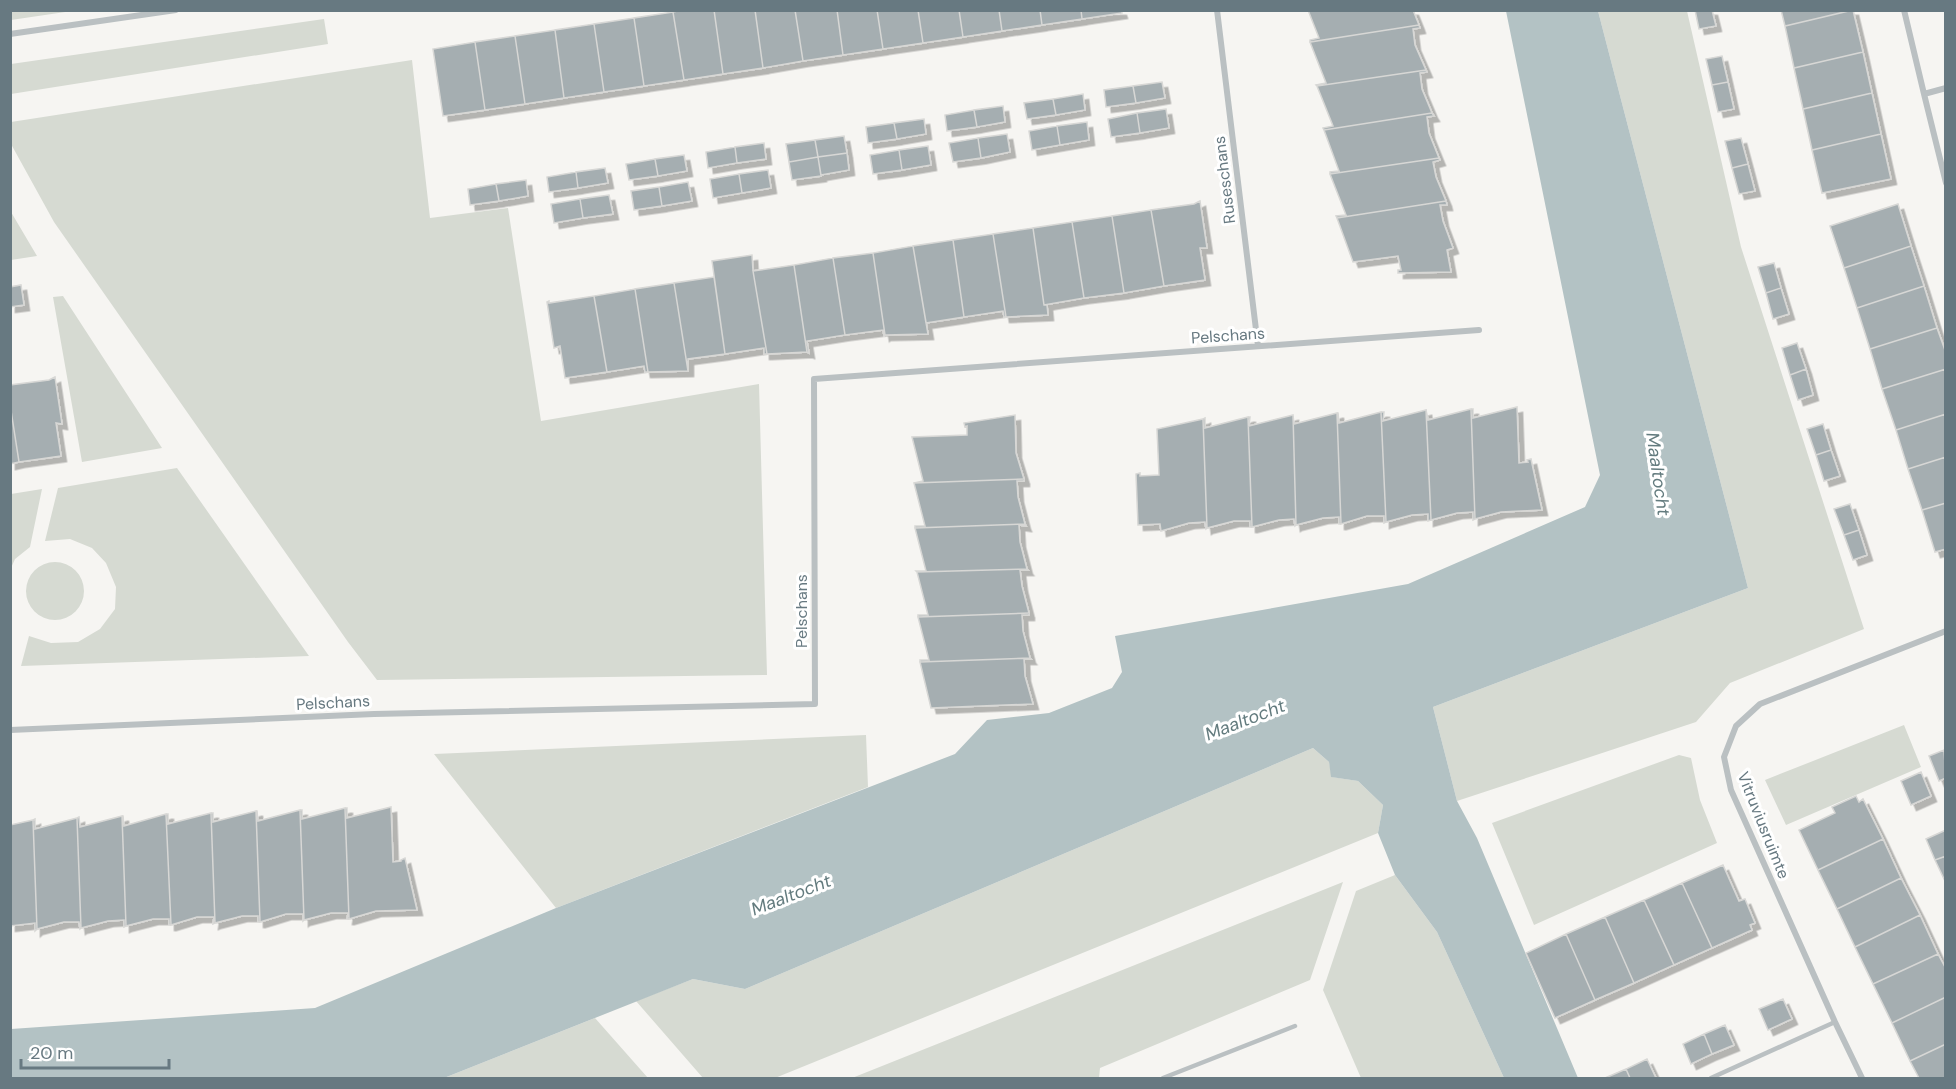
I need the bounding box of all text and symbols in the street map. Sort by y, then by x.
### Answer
street label: Ruseschans [1209,135,1240,225]
street label: Pelschans [1191,322,1266,349]
water label: Maaltocht [1640,431,1676,518]
street label: Pelschans [791,574,812,648]
street label: Pelschans [296,690,370,715]
water label: Maaltocht [1201,693,1290,746]
street label: Vitruviusruimte [1733,769,1795,882]
water label: Maaltocht [747,868,836,921]
scale bar [21,1032,170,1070]
text: 20 m [30,1041,73,1065]

